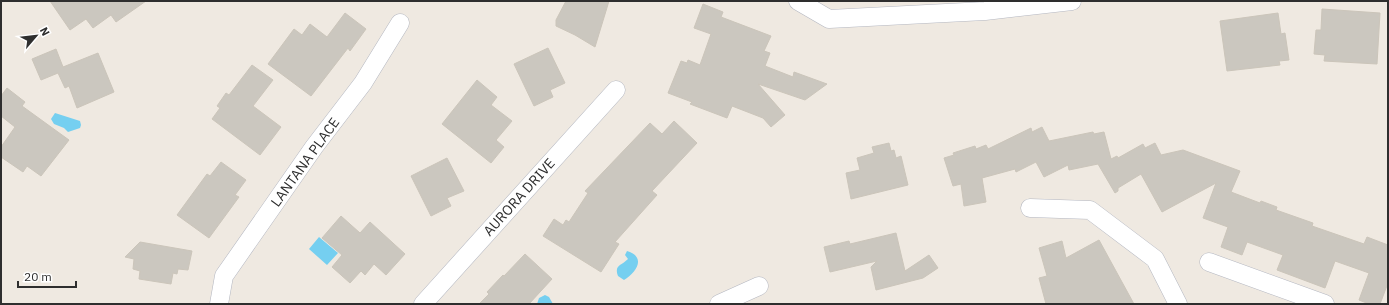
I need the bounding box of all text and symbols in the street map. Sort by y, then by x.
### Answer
north arrow [16,16,56,56]
text: N [37,25,53,38]
street label: LANTANA PLACE [267,114,343,210]
street label: AURORA DRIVE [479,154,559,240]
scale bar [18,263,76,289]
text: 20 m [24,269,52,284]

